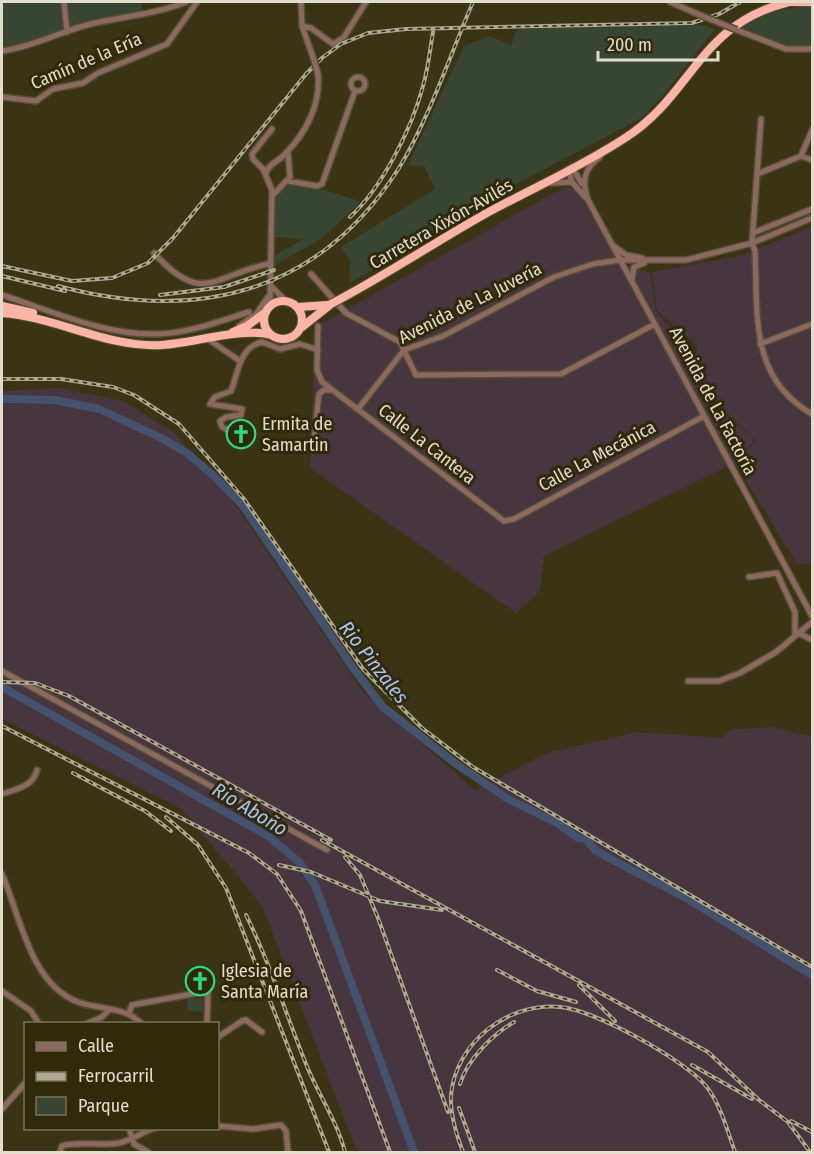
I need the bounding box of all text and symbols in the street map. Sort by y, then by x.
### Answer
scale bar [598,24,718,62]
street label: Camín de la Ería [27,28,145,94]
text: 200 m [607,34,652,56]
street label: Carretera Xixón-Avilés [365,174,517,274]
street label: Avenida de La Juvería [395,257,545,349]
street label: Avenida de La Factoría [665,323,761,479]
street label: Calle La Cantera [374,399,480,489]
place label: Ermita de Samartin [262,413,332,456]
street label: Calle La Mecánica [535,416,659,496]
church icon: Ermita de Samartin [225,418,257,450]
water label: Rio Pinzales [334,616,414,708]
water label: Rio Aboño [208,777,292,841]
place label: Iglesia de Santa María [221,960,308,1003]
church icon: Iglesia de Santa María [184,965,216,997]
legend [24,1022,219,1130]
text: Calle [78,1035,114,1057]
text: Ferrocarril [78,1065,154,1087]
text: Parque [78,1095,129,1117]

